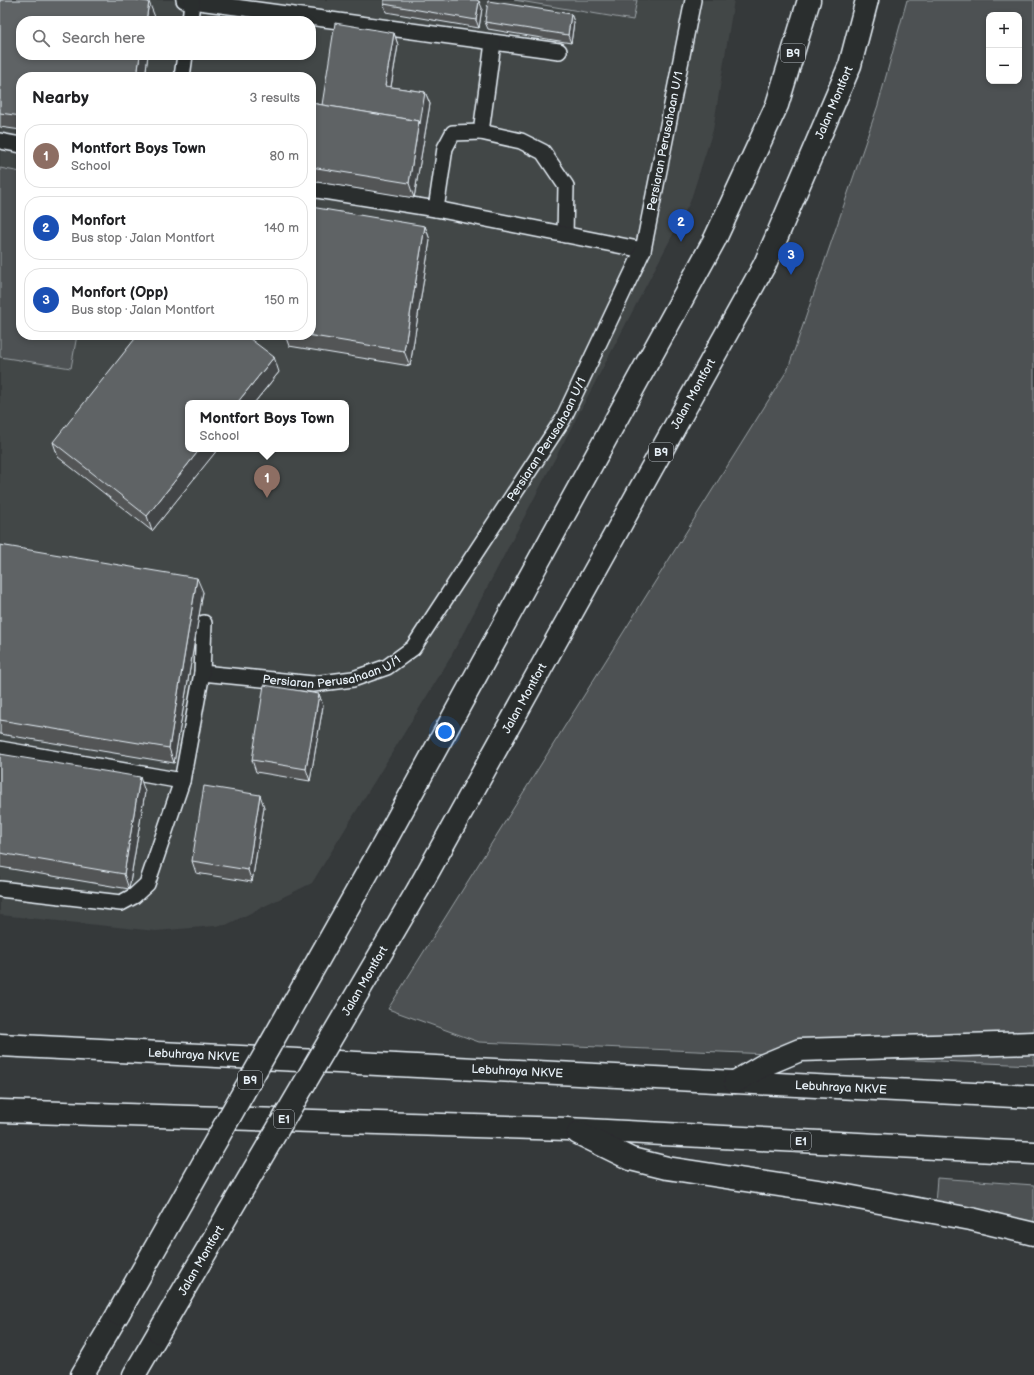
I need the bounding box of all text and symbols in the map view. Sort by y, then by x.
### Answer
map controls [986,12,1022,84]
button: + [986,12,1022,48]
search box [16,16,316,60]
icon: search [30,27,52,49]
text: Search here [62,29,145,48]
road number: B9 [781,44,805,62]
button: − [986,48,1022,84]
street label: Jalan Montfort [812,63,856,141]
street label: Persiaran Perusahaan U/1 [644,70,686,212]
text: Nearby [32,88,89,108]
text: 3 results [249,90,300,106]
text: Montfort Boys Town [71,139,206,158]
text: 1 [43,148,49,164]
text: 80 m [270,148,299,164]
text: School [71,158,111,174]
pin: 2 [668,209,694,242]
text: Monfort [71,211,126,230]
text: 2 [42,220,50,236]
text: 140 m [264,220,299,236]
text: Bus stop · Jalan Montfort [71,230,214,246]
pin: 3 [778,242,804,275]
text: Monfort (Opp) [71,283,169,302]
text: 3 [42,292,50,308]
text: 150 m [265,292,299,308]
text: Bus stop · Jalan Montfort [71,302,214,318]
street label: Jalan Montfort [667,356,719,432]
street label: Persiaran Perusahaan U/1 [504,375,589,504]
popup [185,400,349,452]
text: Montfort Boys Town [200,409,334,428]
text: School [200,428,239,444]
road number: B9 [649,443,673,461]
pin: 1 [254,465,280,498]
street label: Persiaran Perusahaan U/1 [262,652,404,692]
street label: Jalan Montfort [499,660,550,736]
your location [435,722,455,742]
street label: Jalan Montfort [338,943,391,1018]
street label: Lebuhraya NKVE [148,1045,240,1065]
street label: Lebuhraya NKVE [471,1061,564,1081]
road number: B9 [238,1071,262,1089]
street label: Lebuhraya NKVE [795,1077,887,1097]
road number: E1 [274,1110,294,1128]
road number: E1 [791,1132,811,1150]
street label: Jalan Montfort [175,1223,227,1298]

